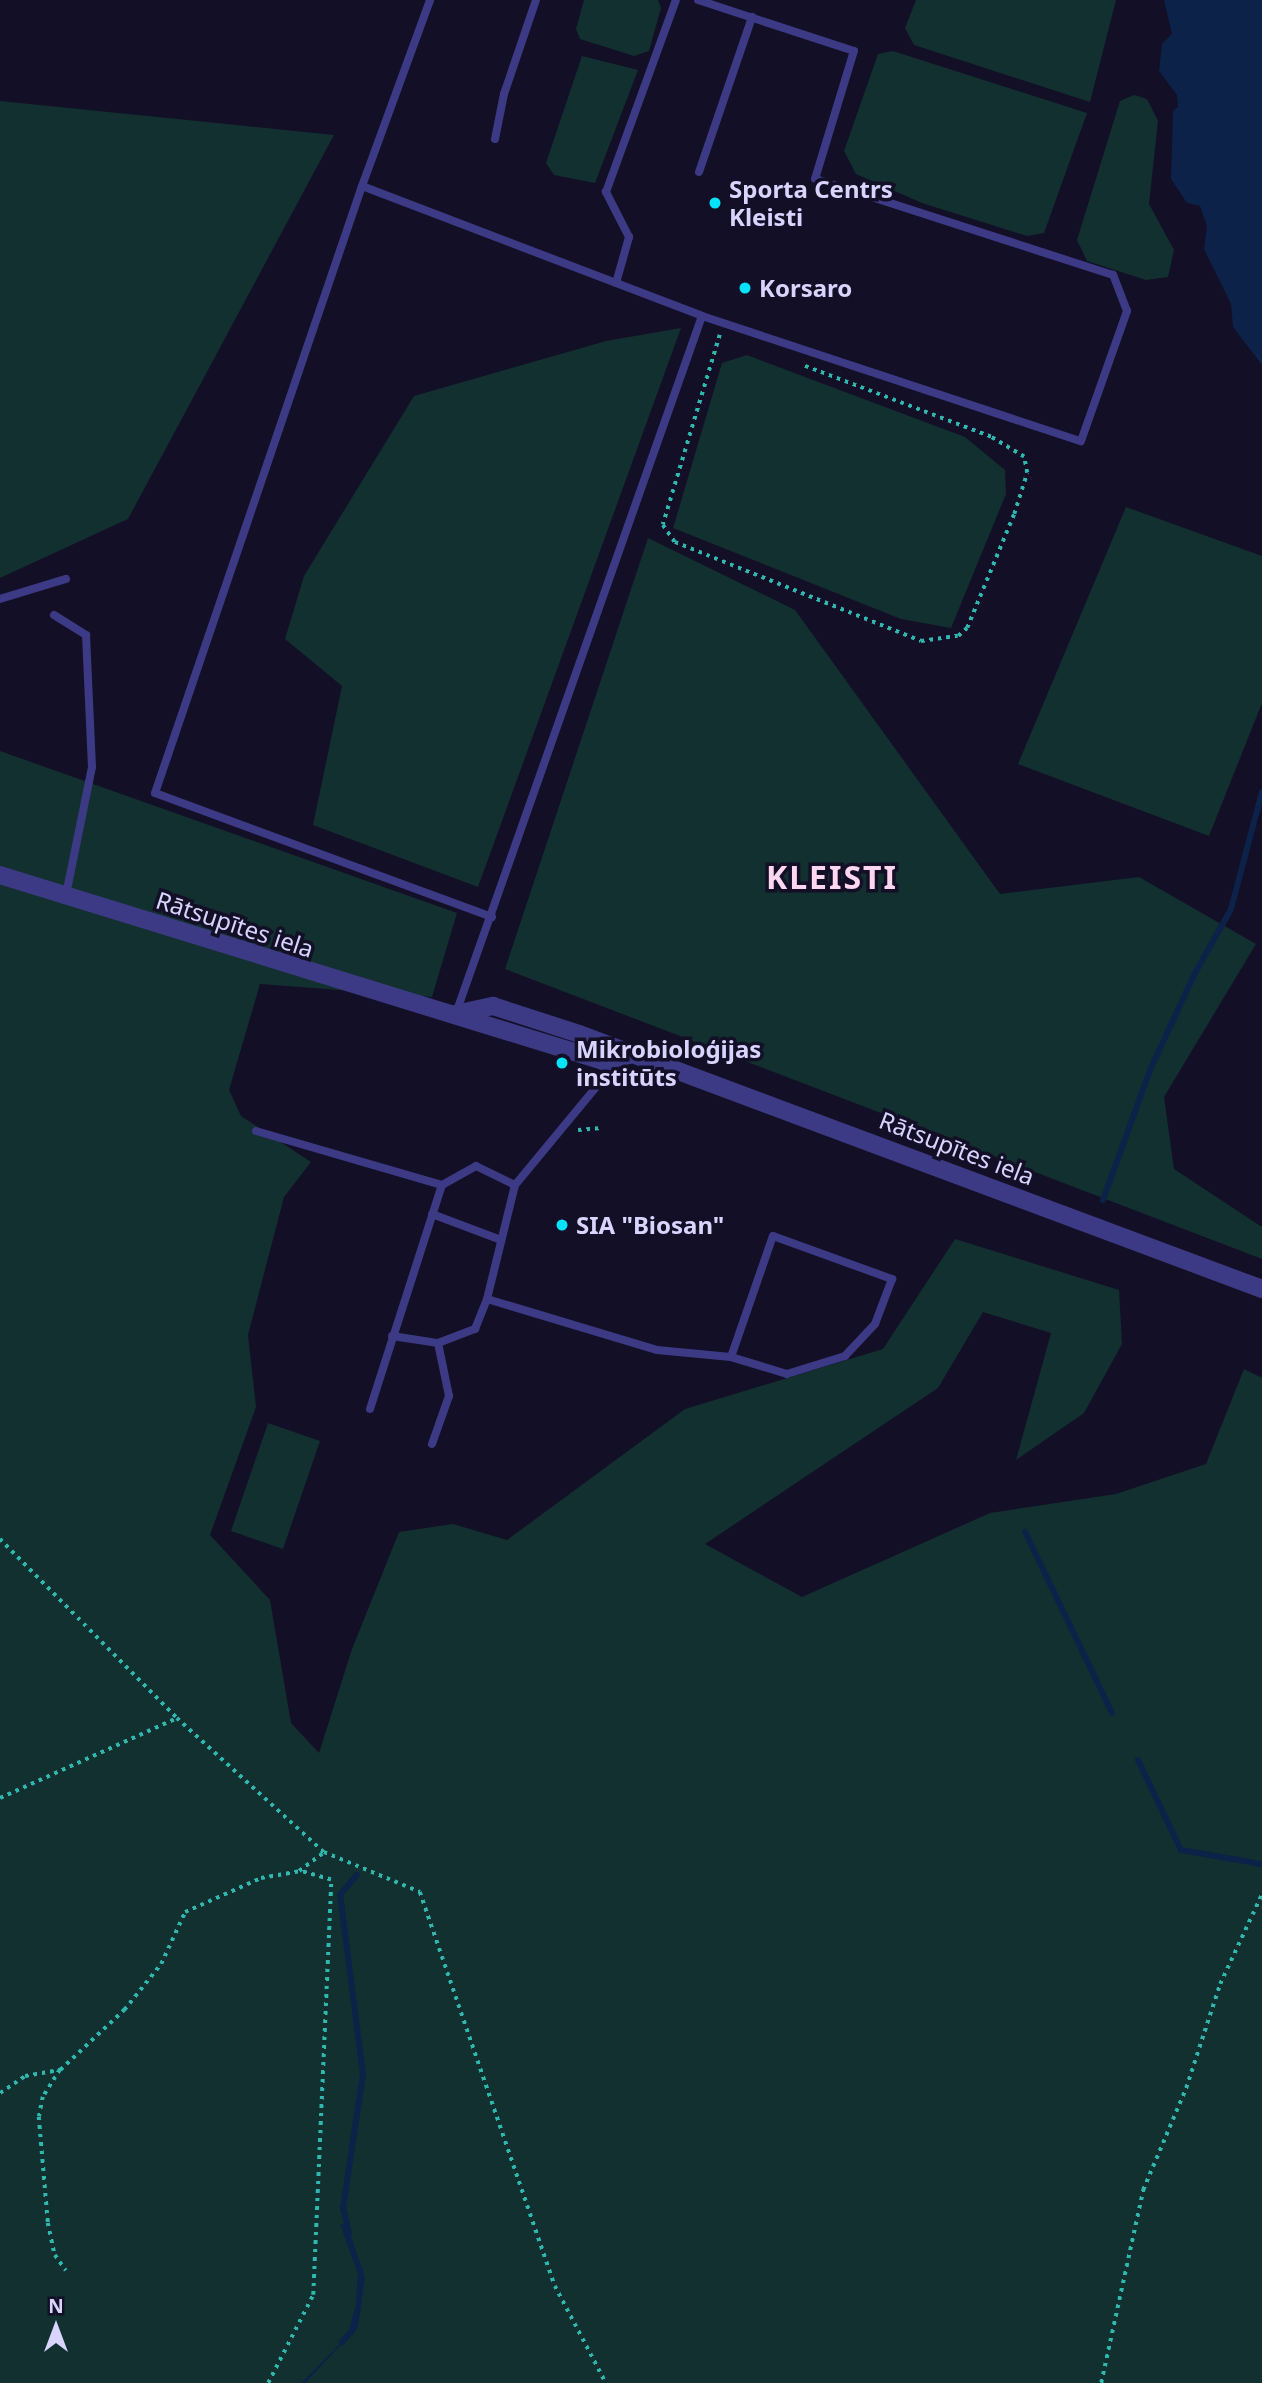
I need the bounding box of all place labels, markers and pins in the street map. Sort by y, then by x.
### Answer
place label: Sporta Centrs Kleisti [729,175,893,231]
marker: Sporta Centrs Kleisti [707,195,723,211]
place label: Korsaro [759,274,852,302]
marker: Korsaro [737,280,753,296]
place label: Mikrobioloģijas institūts [576,1035,761,1091]
marker: Mikrobioloģijas institūts [554,1055,570,1071]
place label: SIA "Biosan" [576,1211,724,1239]
marker: SIA "Biosan" [554,1217,570,1233]

